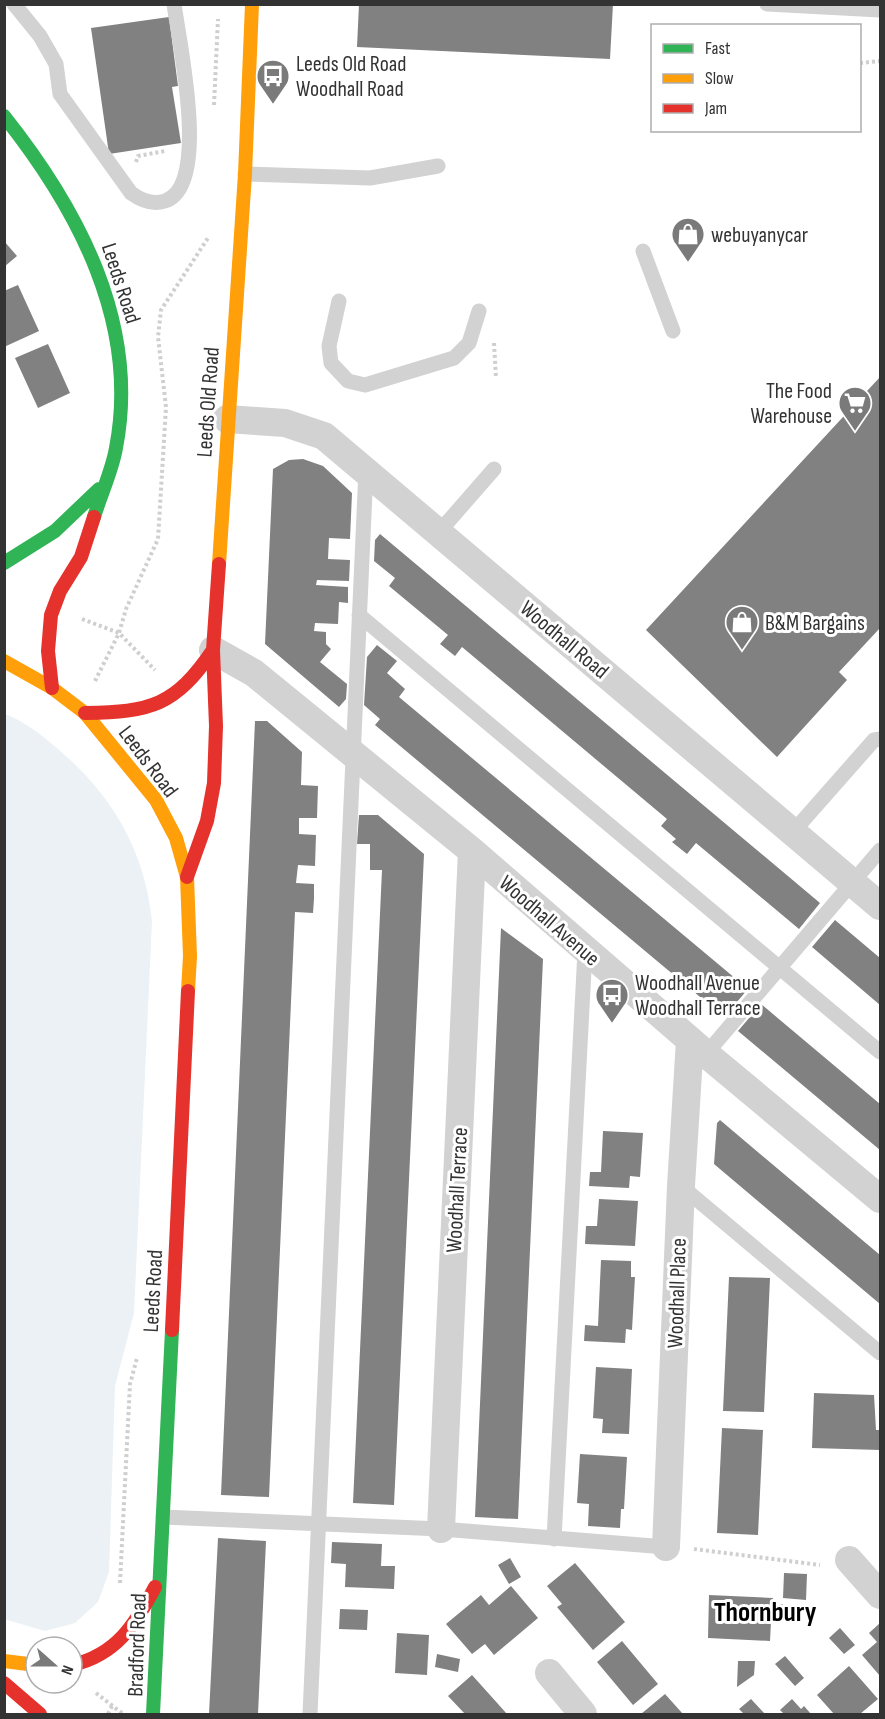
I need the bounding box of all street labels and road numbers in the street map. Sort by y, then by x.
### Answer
street label: Leeds Road [95,240,146,327]
street label: Leeds Old Road [191,346,226,458]
street label: Woodhall Road [514,595,614,685]
street label: Leeds Road [112,721,184,803]
street label: Woodhall Avenue [493,870,605,972]
street label: Woodhall Terrace [441,1127,474,1253]
street label: Woodhall Place [662,1237,693,1349]
street label: Leeds Road [138,1249,169,1333]
street label: Bradford Road [122,1593,153,1697]

